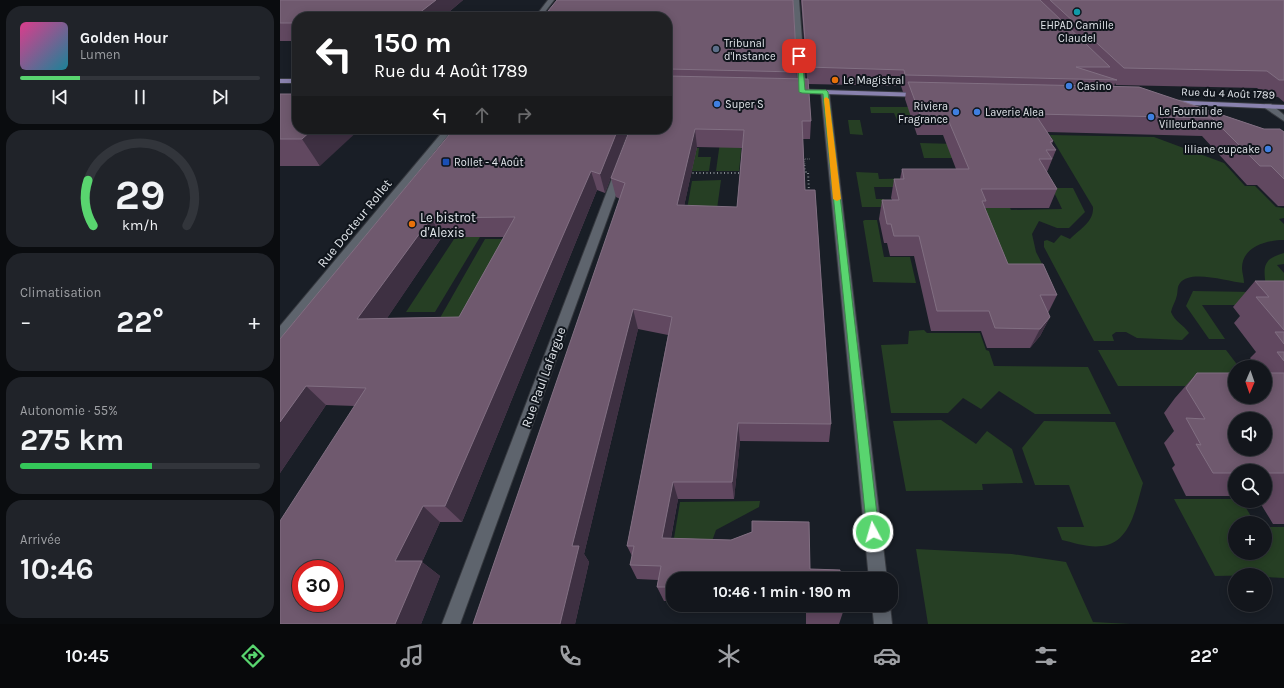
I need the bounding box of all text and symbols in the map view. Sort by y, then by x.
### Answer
marker: EHPAD Camille Claudel [1072,7,1082,17]
place label: EHPAD Camille Claudel [1040,19,1114,45]
text: 150 m [374,26,452,59]
icon: left [308,28,360,80]
text: Golden Hour [80,29,168,47]
place label: Tribunal d'Instance [724,37,776,63]
pin [782,39,816,73]
marker: Tribunal d'Instance [711,44,721,54]
icon: arrive [788,45,810,67]
text: Lumen [80,47,121,62]
text: Rue du 4 Août 1789 [374,60,528,82]
place label: Le Magistral [843,74,904,87]
marker: Le Magistral [830,75,840,85]
place label: Casino [1077,80,1112,93]
marker: Casino [1064,81,1074,91]
street label: Rue du 4 Août 1789 [1181,85,1275,102]
icon: previous [49,86,71,108]
icon: pause [129,86,151,108]
icon: next [209,86,231,108]
place label: Super S [725,98,764,111]
marker: Super S [712,99,722,109]
place label: Riviera Fragrance [898,100,948,126]
icon: left [429,104,451,126]
icon: ahead [471,104,493,126]
icon: right [513,104,535,126]
place label: Le Fournil de Villeurbanne [1159,105,1223,131]
place label: Laverie Alea [985,106,1044,119]
marker: Riviera Fragrance [951,107,961,117]
marker: Laverie Alea [972,107,982,117]
marker: Le Fournil de Villeurbanne [1146,112,1156,122]
place label: liliane cupcake [1184,143,1260,156]
marker: liliane cupcake [1263,144,1273,154]
place label: Rollet - 4 Août [454,156,524,169]
marker: Rollet - 4 Août [441,157,451,167]
text: 29 [115,171,165,219]
street label: Rue Docteur Rollet [314,176,395,270]
place label: Le bistrot d'Alexis [420,210,476,240]
text: km/h [122,217,158,234]
marker: Le bistrot d'Alexis [407,219,417,229]
text: Climatisation [20,285,101,300]
text: 22° [116,304,164,340]
text: − [20,309,32,335]
text: + [248,309,260,335]
street label: Rue Paul Lafargue [518,325,569,429]
north arrow [1228,360,1272,404]
map controls [1228,360,1272,612]
text: Autonomie · 55% [20,403,118,418]
button: sound [1228,412,1272,456]
text: 275 km [20,422,124,458]
button: search [1228,464,1272,508]
position arrow [852,511,894,553]
button: + [1228,516,1272,560]
text: Arrivée [20,532,61,547]
text: 10:46 [20,551,94,587]
speed limit sign: 30 [292,560,344,612]
button: − [1228,568,1272,612]
text: 10:46 · 1 min · 190 m [713,583,851,601]
icon: directions [239,642,267,670]
icon: music [398,642,426,670]
icon: phone [556,642,584,670]
icon: climate [715,642,743,670]
icon: car [873,642,901,670]
icon: filters [1032,642,1060,670]
text: 10:45 [65,645,109,667]
text: 22° [1190,645,1219,667]

